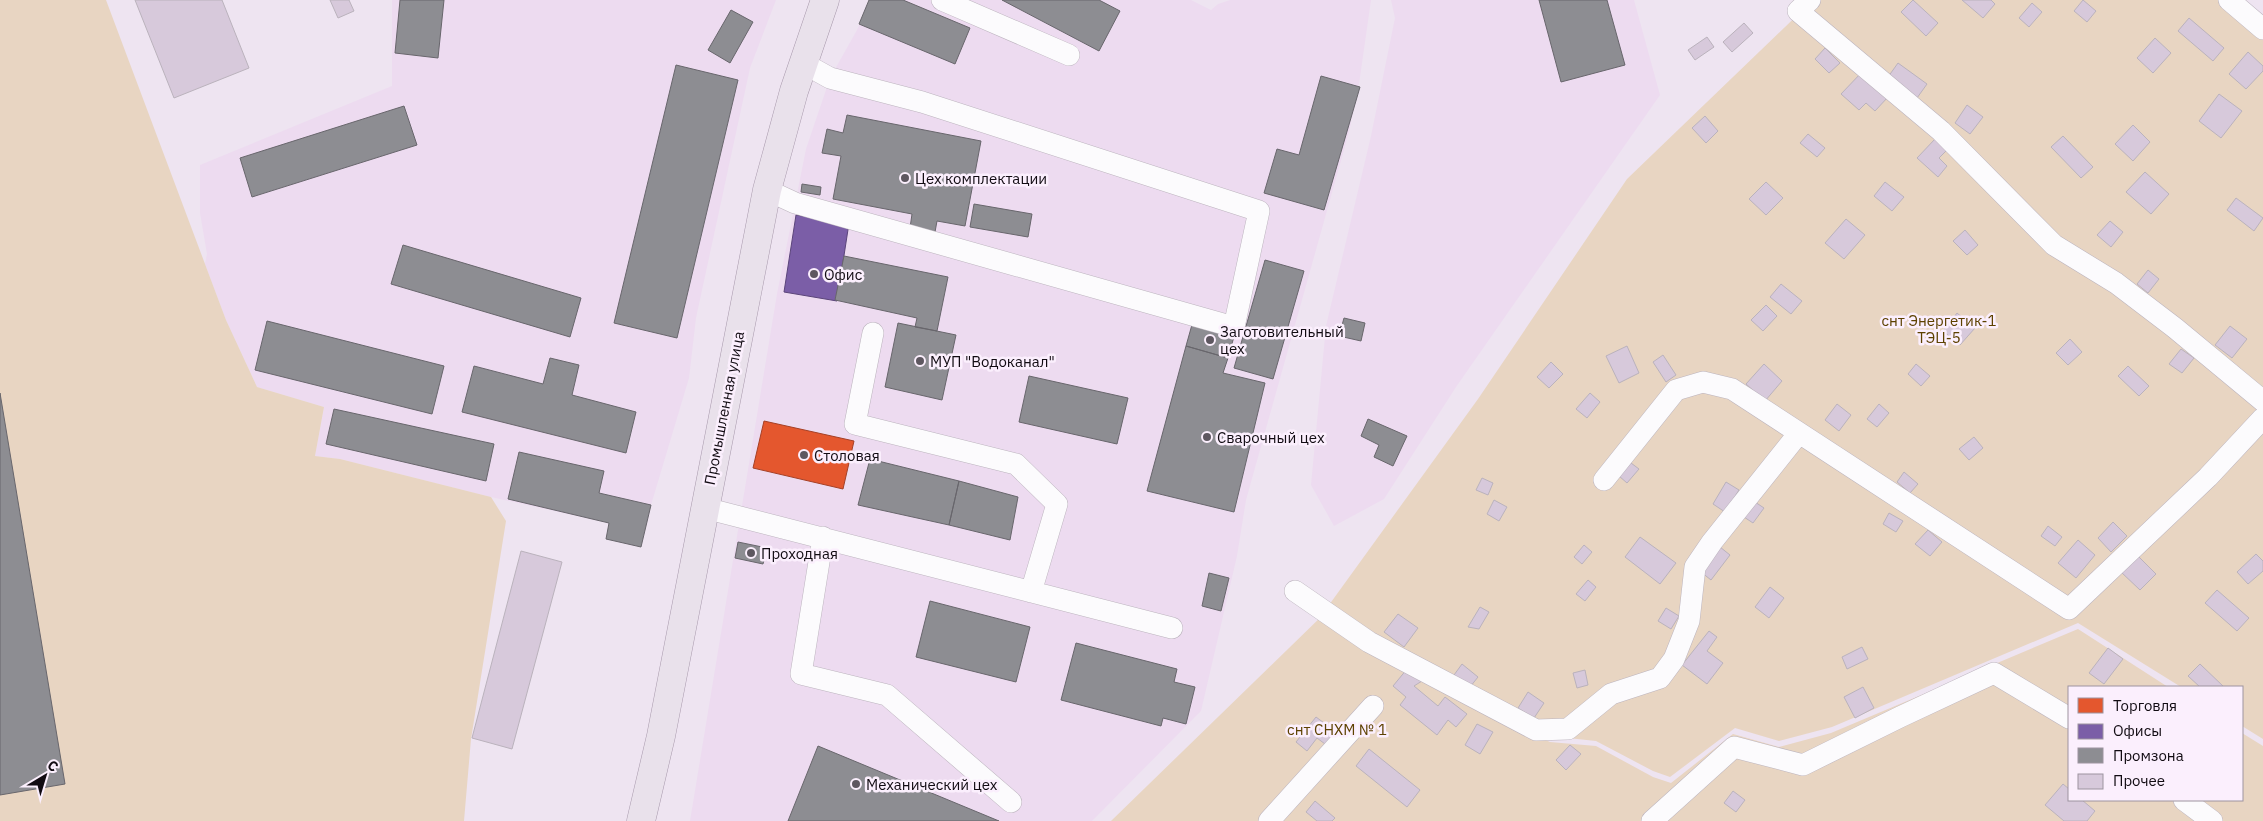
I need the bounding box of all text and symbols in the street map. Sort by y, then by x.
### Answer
place label: Цех комплектации [915,169,1047,188]
marker: Цех комплектации [899,172,911,184]
place label: Офис [824,265,863,284]
marker: Офис [808,268,820,280]
park label: снт Энергетик-1 ТЭЦ-5 [1882,311,1996,347]
place label: Заготовительный цех [1220,322,1344,358]
street label: Промышленная улица [700,329,748,487]
marker: Заготовительный цех [1204,334,1216,346]
place label: МУП "Водоканал" [930,352,1055,371]
marker: МУП "Водоканал" [914,355,926,367]
place label: Сварочный цех [1217,428,1325,447]
marker: Сварочный цех [1201,431,1213,443]
place label: Столовая [814,446,880,465]
marker: Столовая [798,449,810,461]
place label: Проходная [761,544,838,563]
marker: Проходная [745,547,757,559]
legend [2068,686,2243,801]
text: Торговля [2113,696,2177,715]
park label: снт СНХМ № 1 [1287,720,1387,739]
text: Офисы [2113,721,2162,740]
text: Промзона [2113,746,2184,765]
north arrow [20,751,70,801]
text: С [44,756,62,776]
text: Прочее [2113,771,2165,790]
place label: Механический цех [866,775,998,794]
marker: Механический цех [850,778,862,790]

